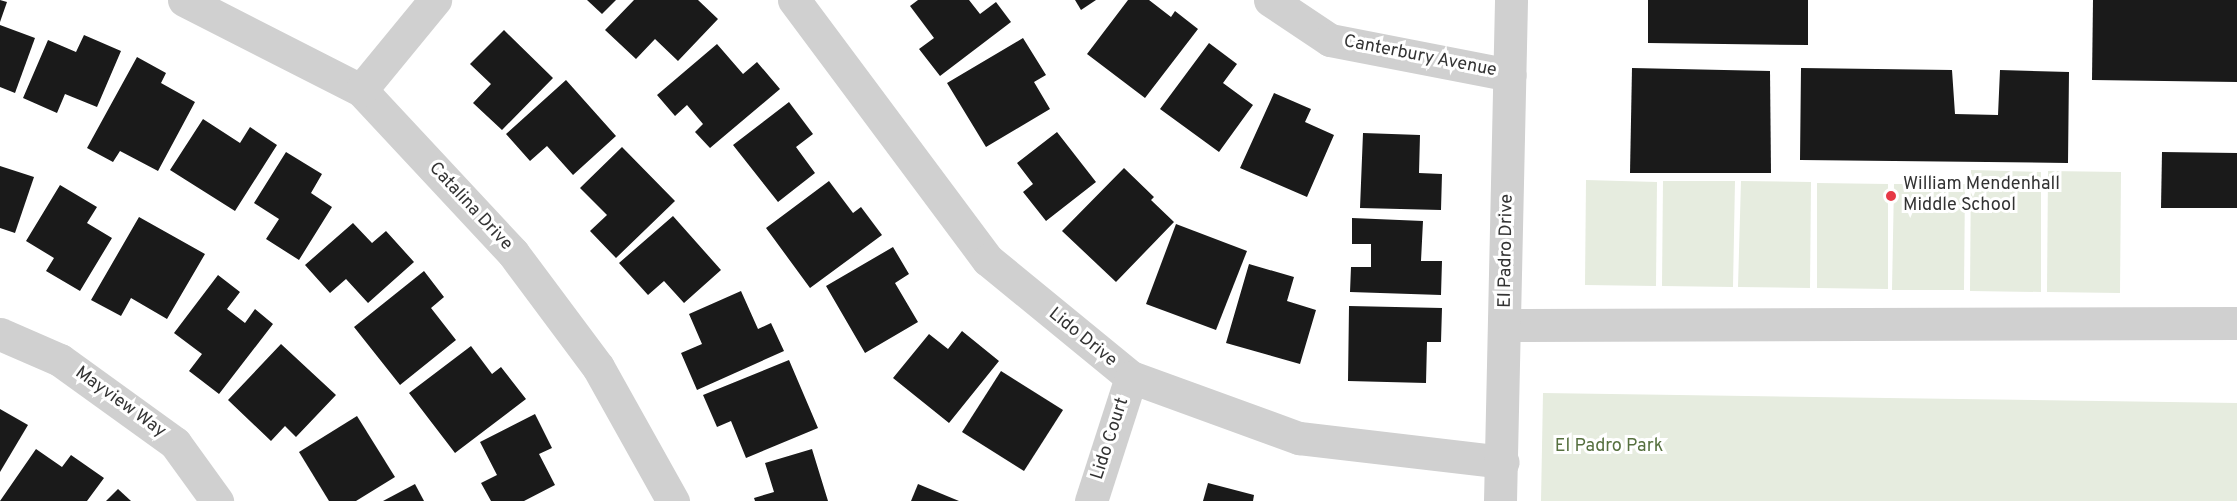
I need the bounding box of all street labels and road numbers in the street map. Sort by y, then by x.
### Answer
street label: Canterbury Avenue [1341,32,1499,82]
street label: Catalina Drive [424,158,516,256]
street label: El Padro Drive [1495,194,1519,308]
street label: Lido Drive [1043,304,1121,372]
street label: Mayview Way [70,363,170,443]
street label: Lido Court [1088,395,1134,483]

